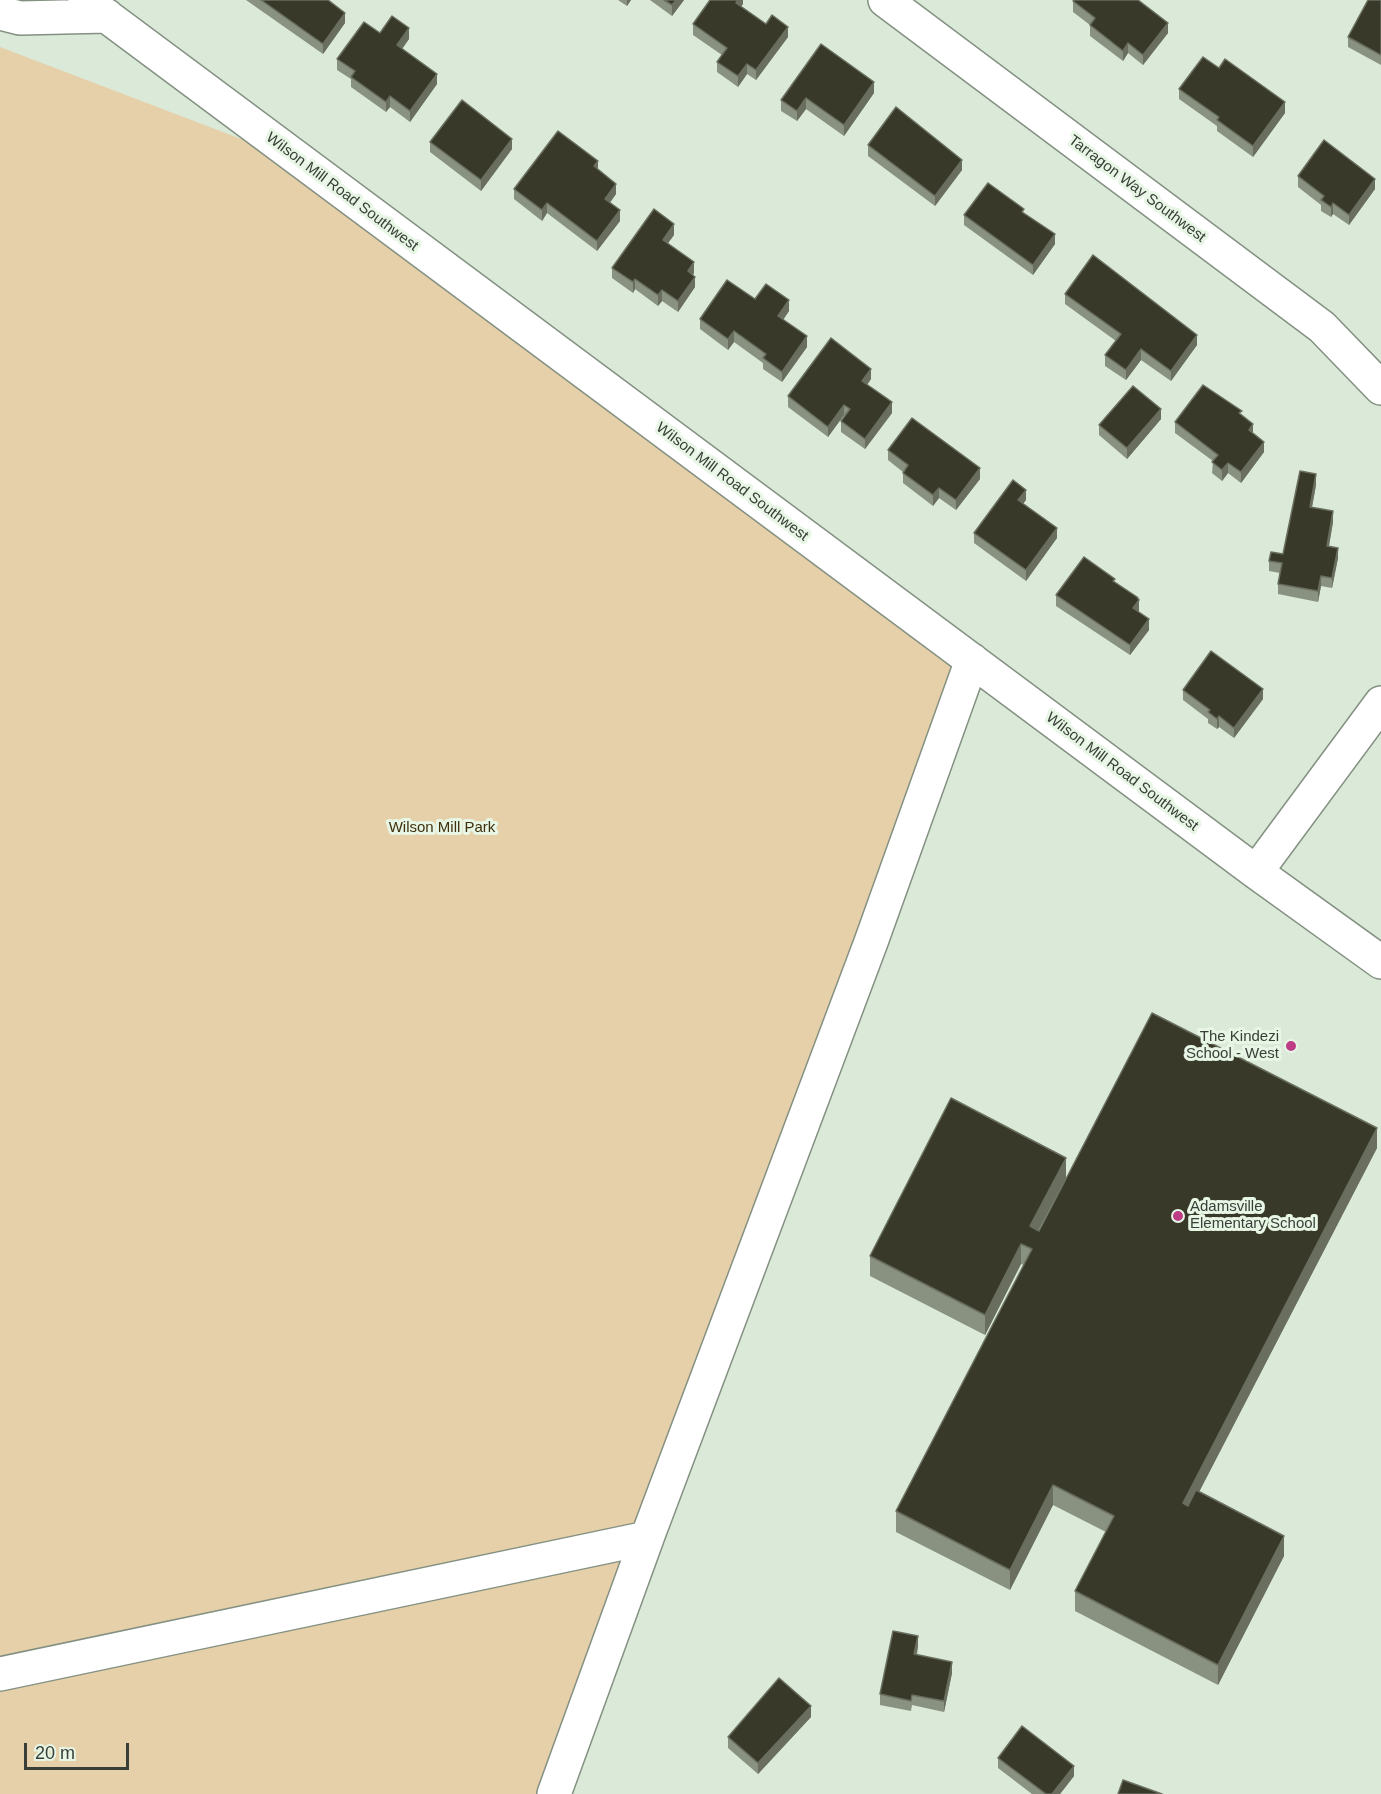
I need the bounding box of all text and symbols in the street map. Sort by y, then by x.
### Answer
street label: Wilson Mill Road Southwest [262,129,422,255]
street label: Tarragon Way Southwest [1065,132,1209,246]
street label: Wilson Mill Road Southwest [652,419,812,545]
street label: Wilson Mill Road Southwest [1042,709,1202,835]
park label: Wilson Mill Park [389,819,495,837]
place label: The Kindezi School - West [1186,1028,1279,1063]
marker: The Kindezi School - West [1284,1039,1298,1053]
place label: Adamsville Elementary School [1190,1198,1316,1233]
marker: Adamsville Elementary School [1171,1209,1185,1223]
scale bar [27,1731,132,1769]
text: 20 m [35,1743,75,1763]

